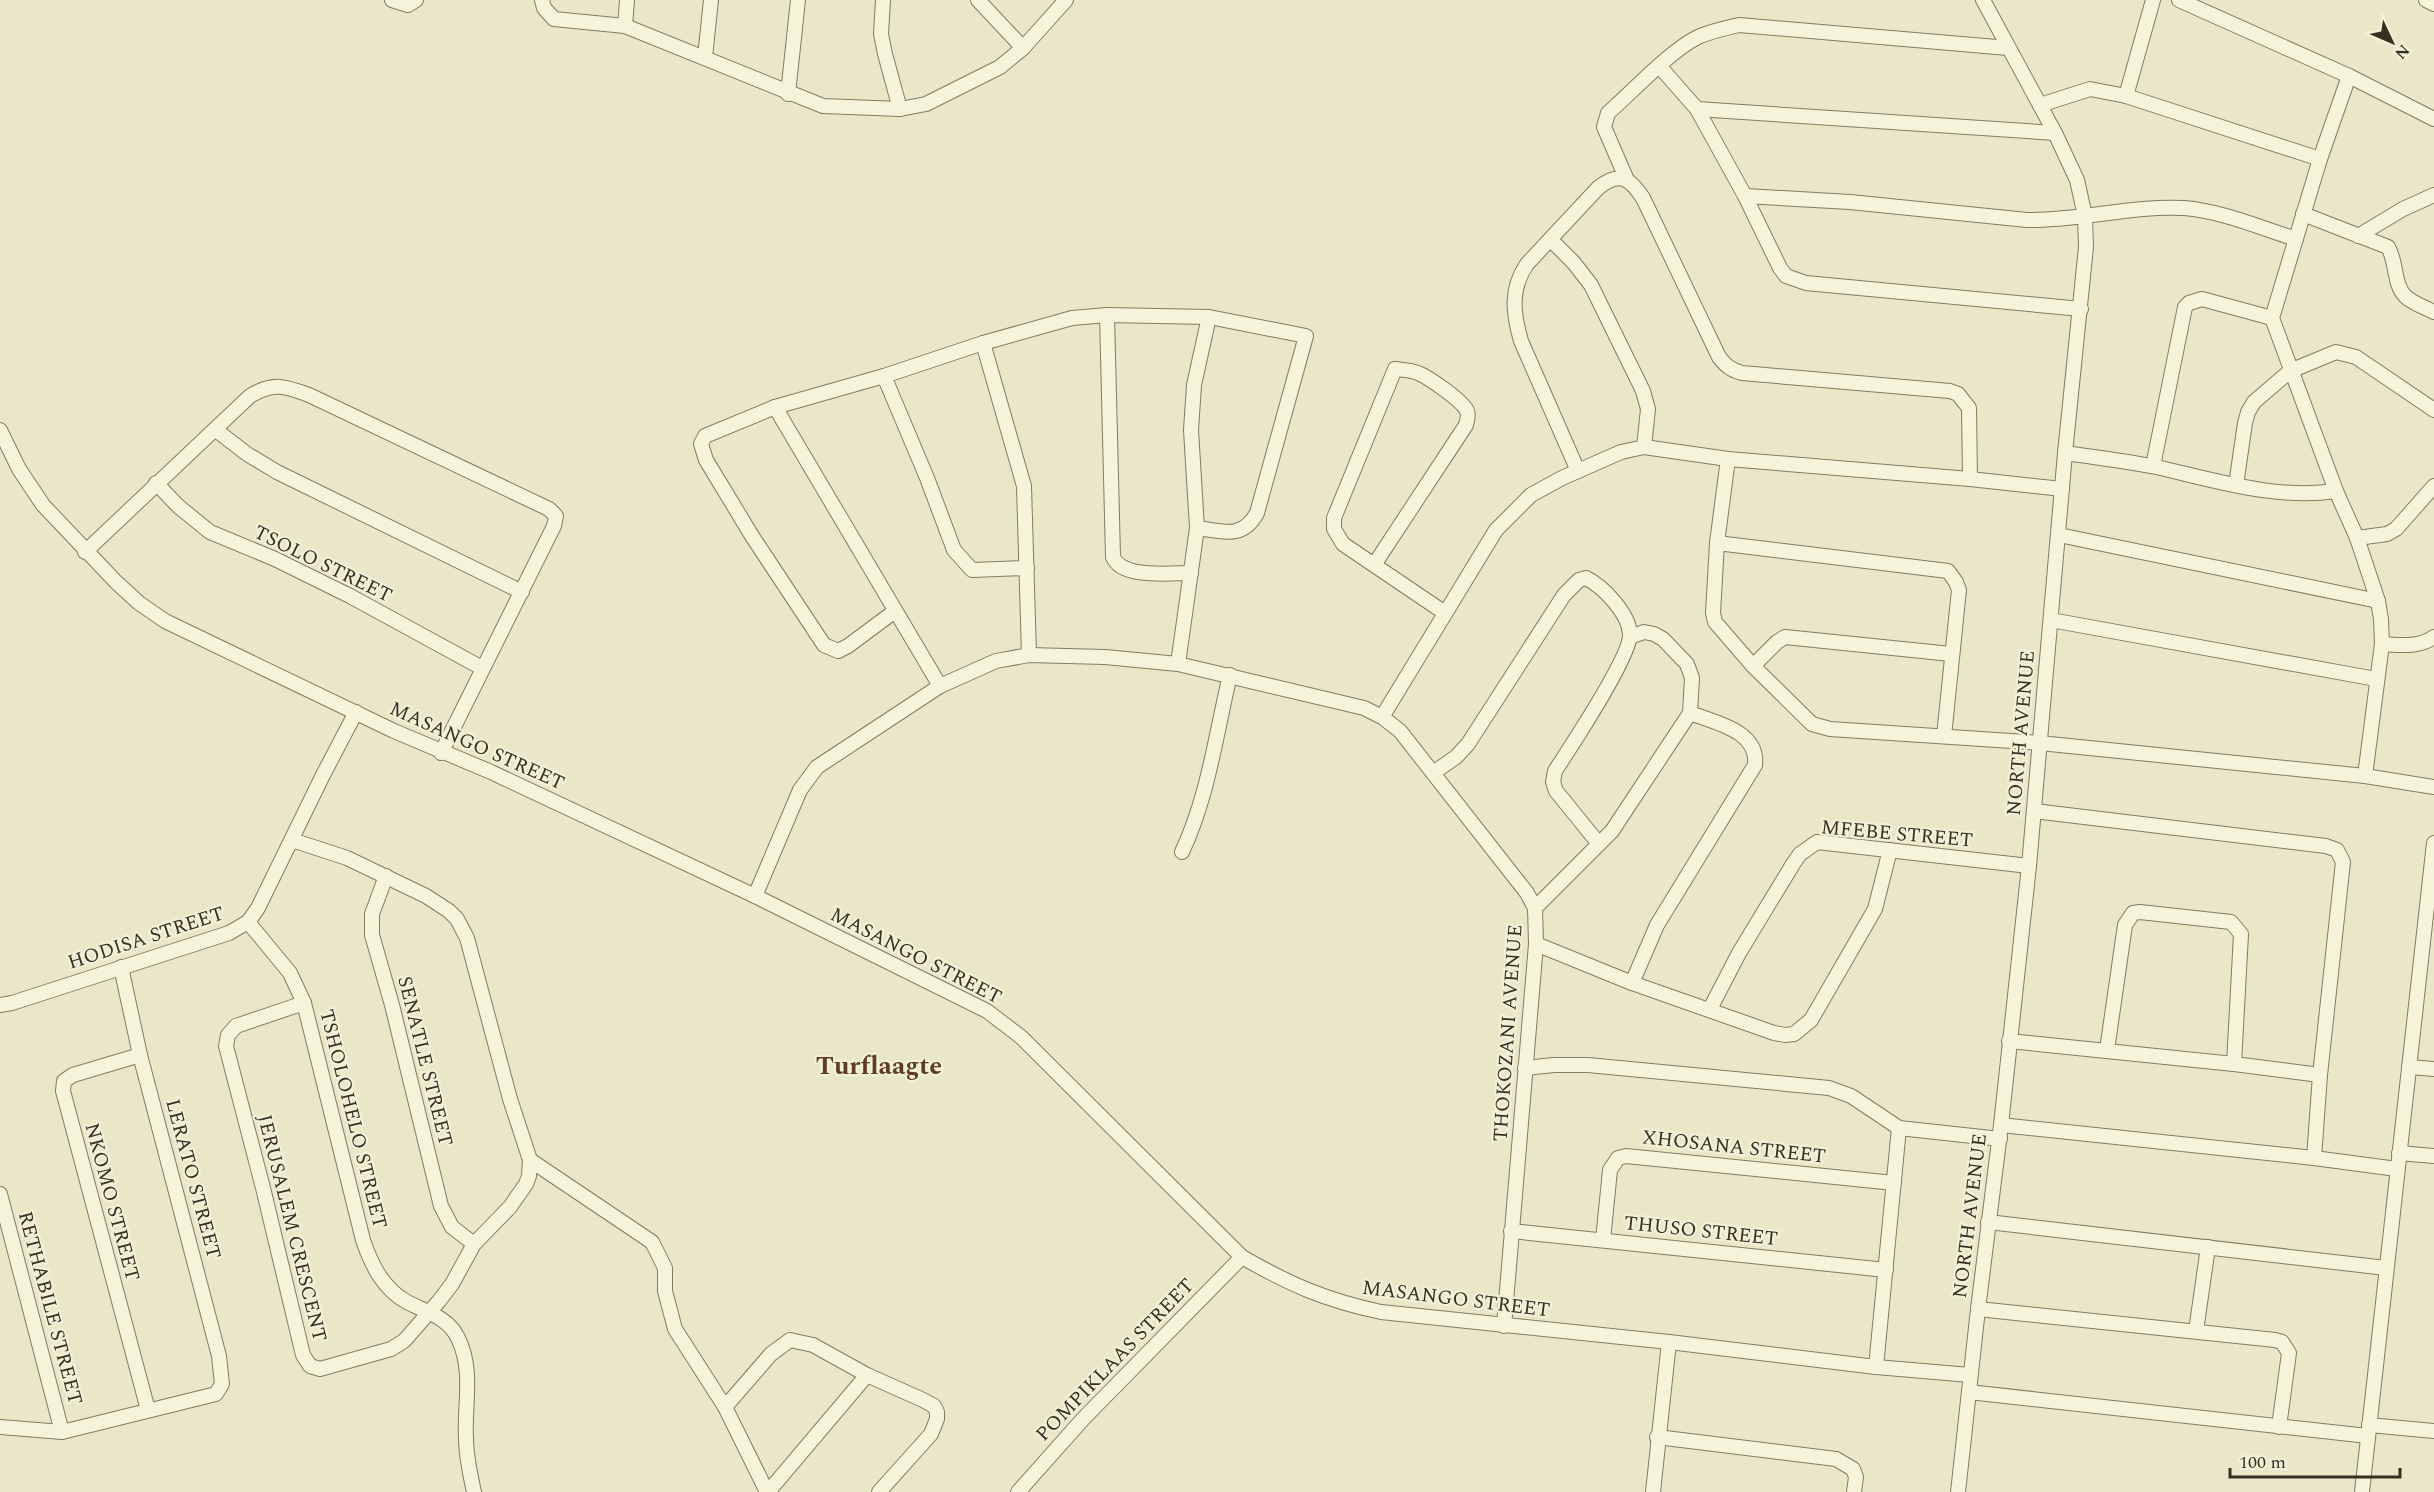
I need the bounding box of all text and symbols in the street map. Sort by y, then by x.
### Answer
north arrow [2362,12,2422,72]
text: N [2389,39,2415,65]
street label: TSOLO STREET [249,517,397,611]
street label: NORTH AVENUE [1999,649,2043,817]
street label: MASANGO STREET [385,694,569,798]
street label: MFEBE STREET [1820,812,1974,856]
street label: HODISA STREET [64,899,228,977]
street label: MASANGO STREET [825,900,1007,1012]
street label: THOKOZANI AVENUE [1485,923,1531,1143]
street label: SENATLE STREET [389,973,461,1149]
street label: TSHOLOHELO STREET [311,1006,395,1232]
district label: Turflaagte [816,1046,942,1086]
street label: LERATO STREET [157,1096,229,1262]
street label: JERUSALEM CRESCENT [249,1111,335,1345]
street label: NKOMO STREET [76,1120,148,1284]
street label: XHOSANA STREET [1641,1122,1827,1172]
street label: NORTH AVENUE [1945,1132,1995,1300]
street label: RETHABILE STREET [10,1208,90,1408]
street label: THUSO STREET [1623,1208,1779,1254]
street label: POMPIKLAAS STREET [1029,1271,1201,1449]
street label: MASANGO STREET [1360,1273,1552,1325]
scale bar [2230,1441,2400,1479]
text: 100 m [2239,1449,2286,1476]

